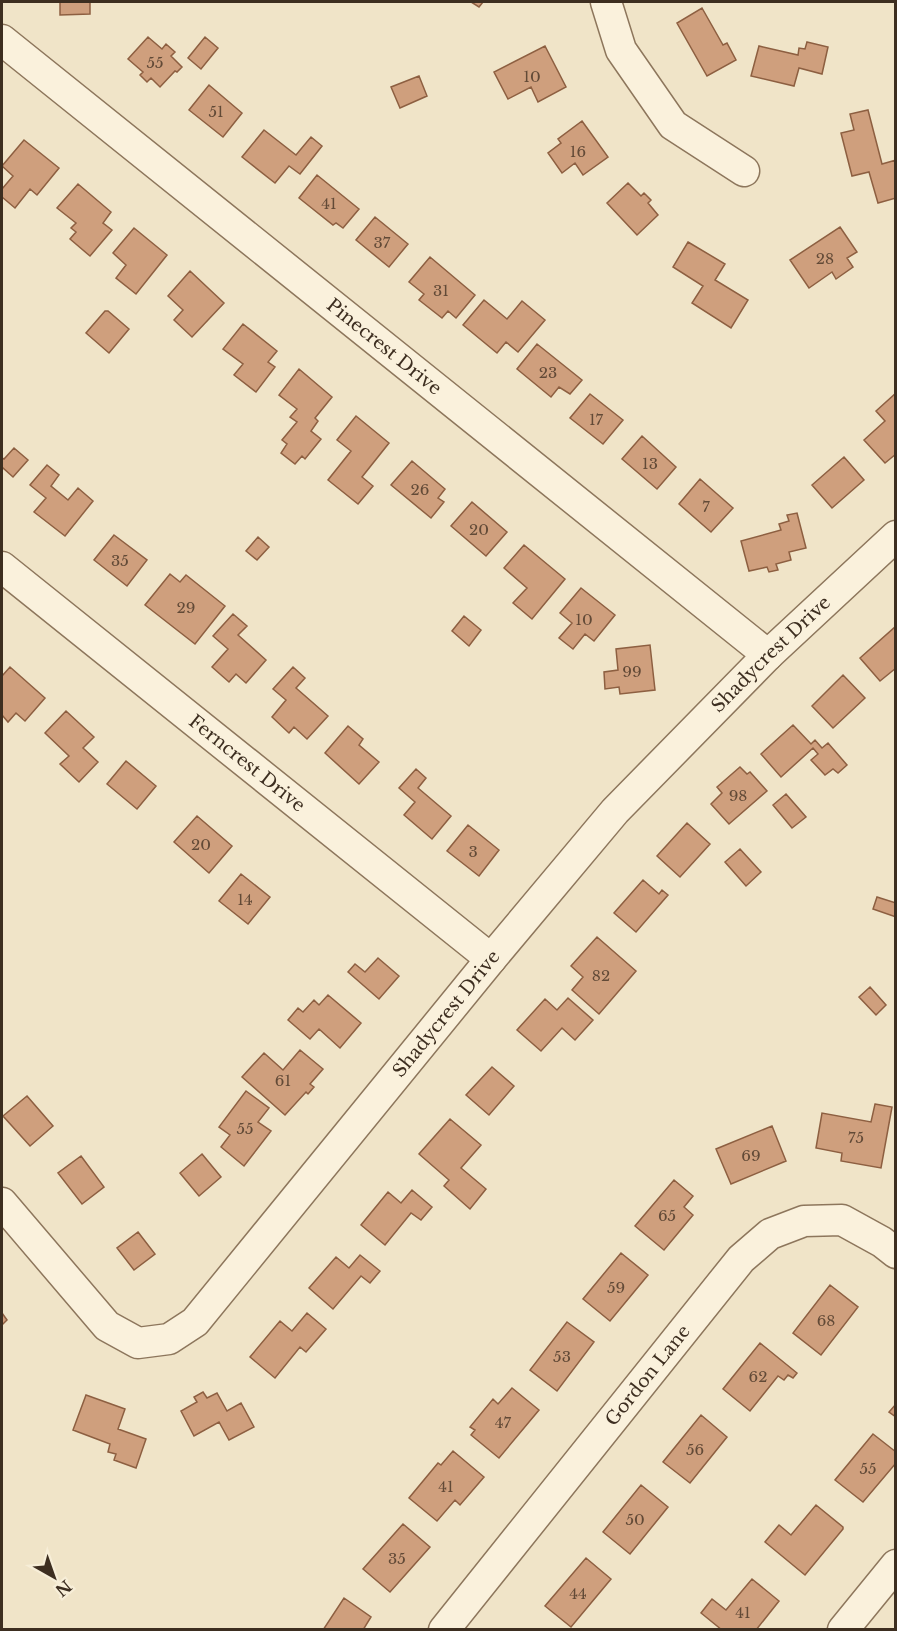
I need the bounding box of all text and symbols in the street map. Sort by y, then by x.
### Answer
house number: 55 [146,53,164,72]
house number: 10 [523,67,541,86]
house number: 51 [208,102,224,121]
house number: 16 [570,142,586,161]
house number: 41 [321,194,337,213]
house number: 37 [374,233,391,252]
house number: 28 [816,249,834,268]
house number: 31 [433,281,449,300]
street label: Pinecrest Drive [322,294,446,400]
house number: 23 [539,363,557,382]
house number: 17 [589,410,604,429]
house number: 13 [642,454,658,473]
house number: 26 [411,480,429,499]
house number: 7 [702,497,710,516]
house number: 20 [469,520,489,539]
house number: 35 [111,551,129,570]
street label: Shadycrest Drive [707,592,835,717]
house number: 29 [177,598,195,617]
house number: 10 [575,610,593,629]
house number: 99 [622,662,642,681]
street label: Ferncrest Drive [184,710,310,817]
house number: 98 [729,786,747,805]
house number: 20 [191,835,211,854]
house number: 3 [468,842,478,861]
house number: 14 [237,890,253,909]
street label: Shadycrest Drive [388,946,504,1082]
house number: 82 [592,966,610,985]
house number: 61 [275,1071,291,1090]
house number: 55 [236,1119,254,1138]
house number: 75 [848,1128,864,1147]
house number: 69 [741,1146,761,1165]
house number: 65 [658,1206,676,1225]
house number: 59 [607,1278,625,1297]
house number: 68 [817,1311,835,1330]
street label: Gordon Lane [601,1321,695,1430]
house number: 53 [553,1347,571,1366]
house number: 62 [749,1367,767,1386]
house number: 47 [495,1413,512,1432]
house number: 56 [686,1440,704,1459]
house number: 55 [859,1459,877,1478]
house number: 41 [438,1477,454,1496]
house number: 50 [625,1510,645,1529]
north arrow [24,1547,84,1607]
house number: 35 [388,1549,406,1568]
text: N [51,1576,76,1601]
house number: 44 [569,1584,587,1603]
house number: 41 [735,1603,751,1622]

